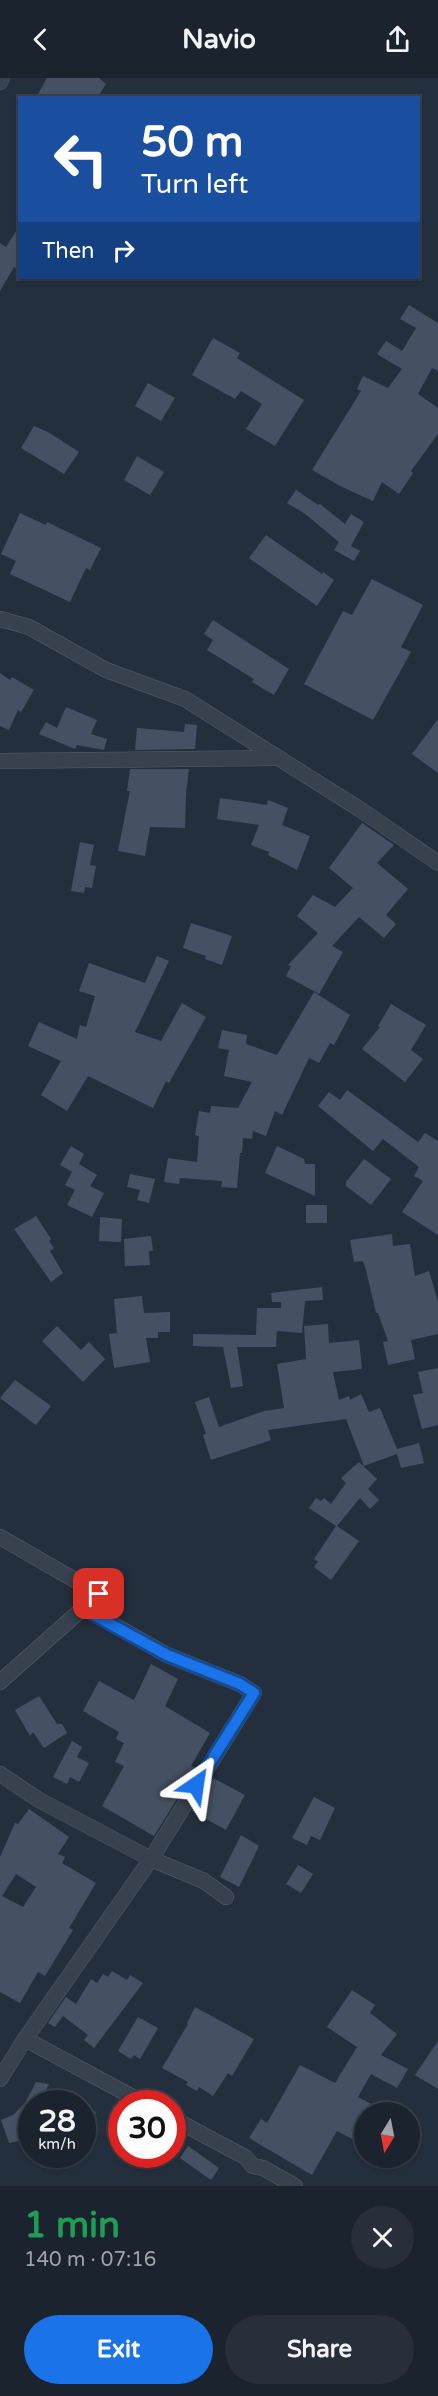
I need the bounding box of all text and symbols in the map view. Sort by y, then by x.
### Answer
icon: back [24,23,57,56]
text: Navio [182,23,256,56]
icon: share [381,23,414,56]
text: 50 m [141,117,243,168]
icon: left [42,120,120,198]
text: Turn left [141,168,248,201]
icon: right [107,234,140,267]
text: Then [42,238,95,264]
pin [73,1568,124,1619]
icon: arrive [82,1577,115,1610]
position arrow [164,1753,228,1817]
speed limit sign: 30 [108,2090,186,2168]
north arrow [354,2102,420,2168]
map controls [354,2102,420,2168]
text: 28 [38,2103,76,2140]
text: km/h [38,2135,76,2153]
text: 1 min [24,2204,120,2247]
button: close [351,2206,414,2269]
text: 140 m · 07:16 [24,2248,156,2272]
button: Exit [24,2315,213,2384]
button: Share [225,2315,414,2384]

